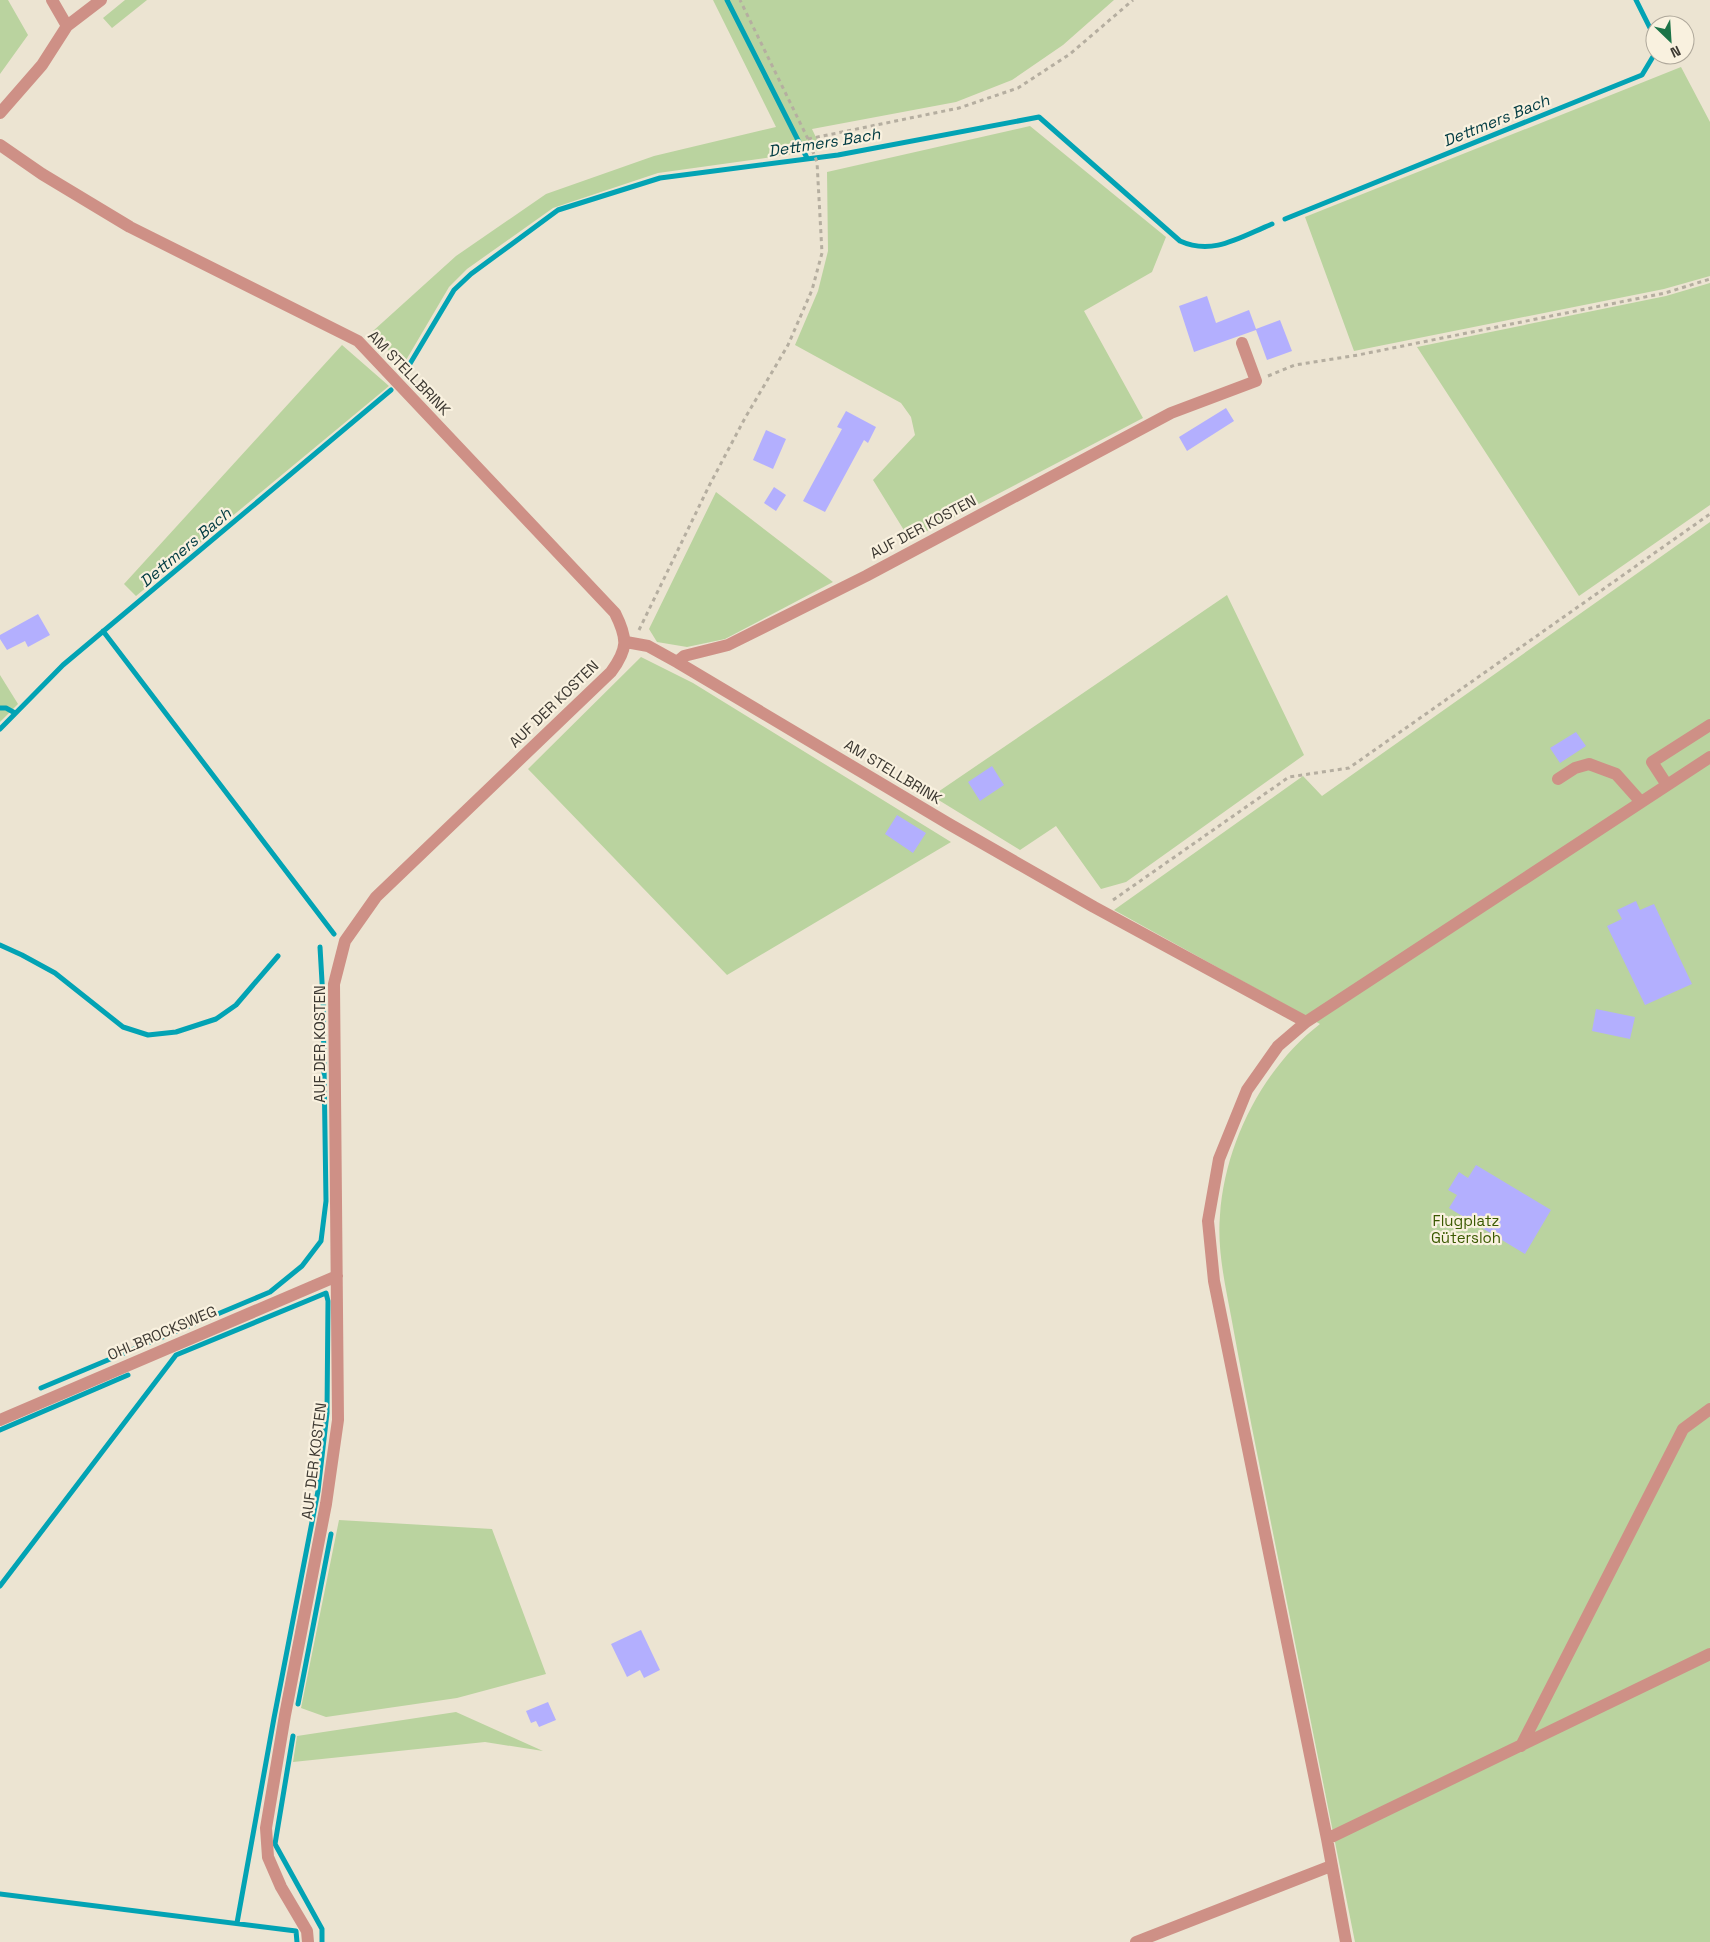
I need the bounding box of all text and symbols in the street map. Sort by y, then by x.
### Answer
north arrow [1645,15,1695,65]
text: N [1667,42,1684,62]
water label: Dettmers Bach [1440,89,1554,151]
water label: Dettmers Bach [767,123,883,162]
street label: AM STELLBRINK [364,326,455,419]
street label: AUF DER KOSTEN [866,491,979,563]
water label: Dettmers Bach [135,502,236,592]
street label: AUF DER KOSTEN [505,656,603,751]
street label: AM STELLBRINK [841,735,946,808]
street label: AUF DER KOSTEN [310,985,329,1103]
park label: Flugplatz Gütersloh [1431,1211,1501,1247]
street label: OHLBROCKSWEG [104,1301,219,1364]
street label: AUF DER KOSTEN [297,1401,330,1520]

